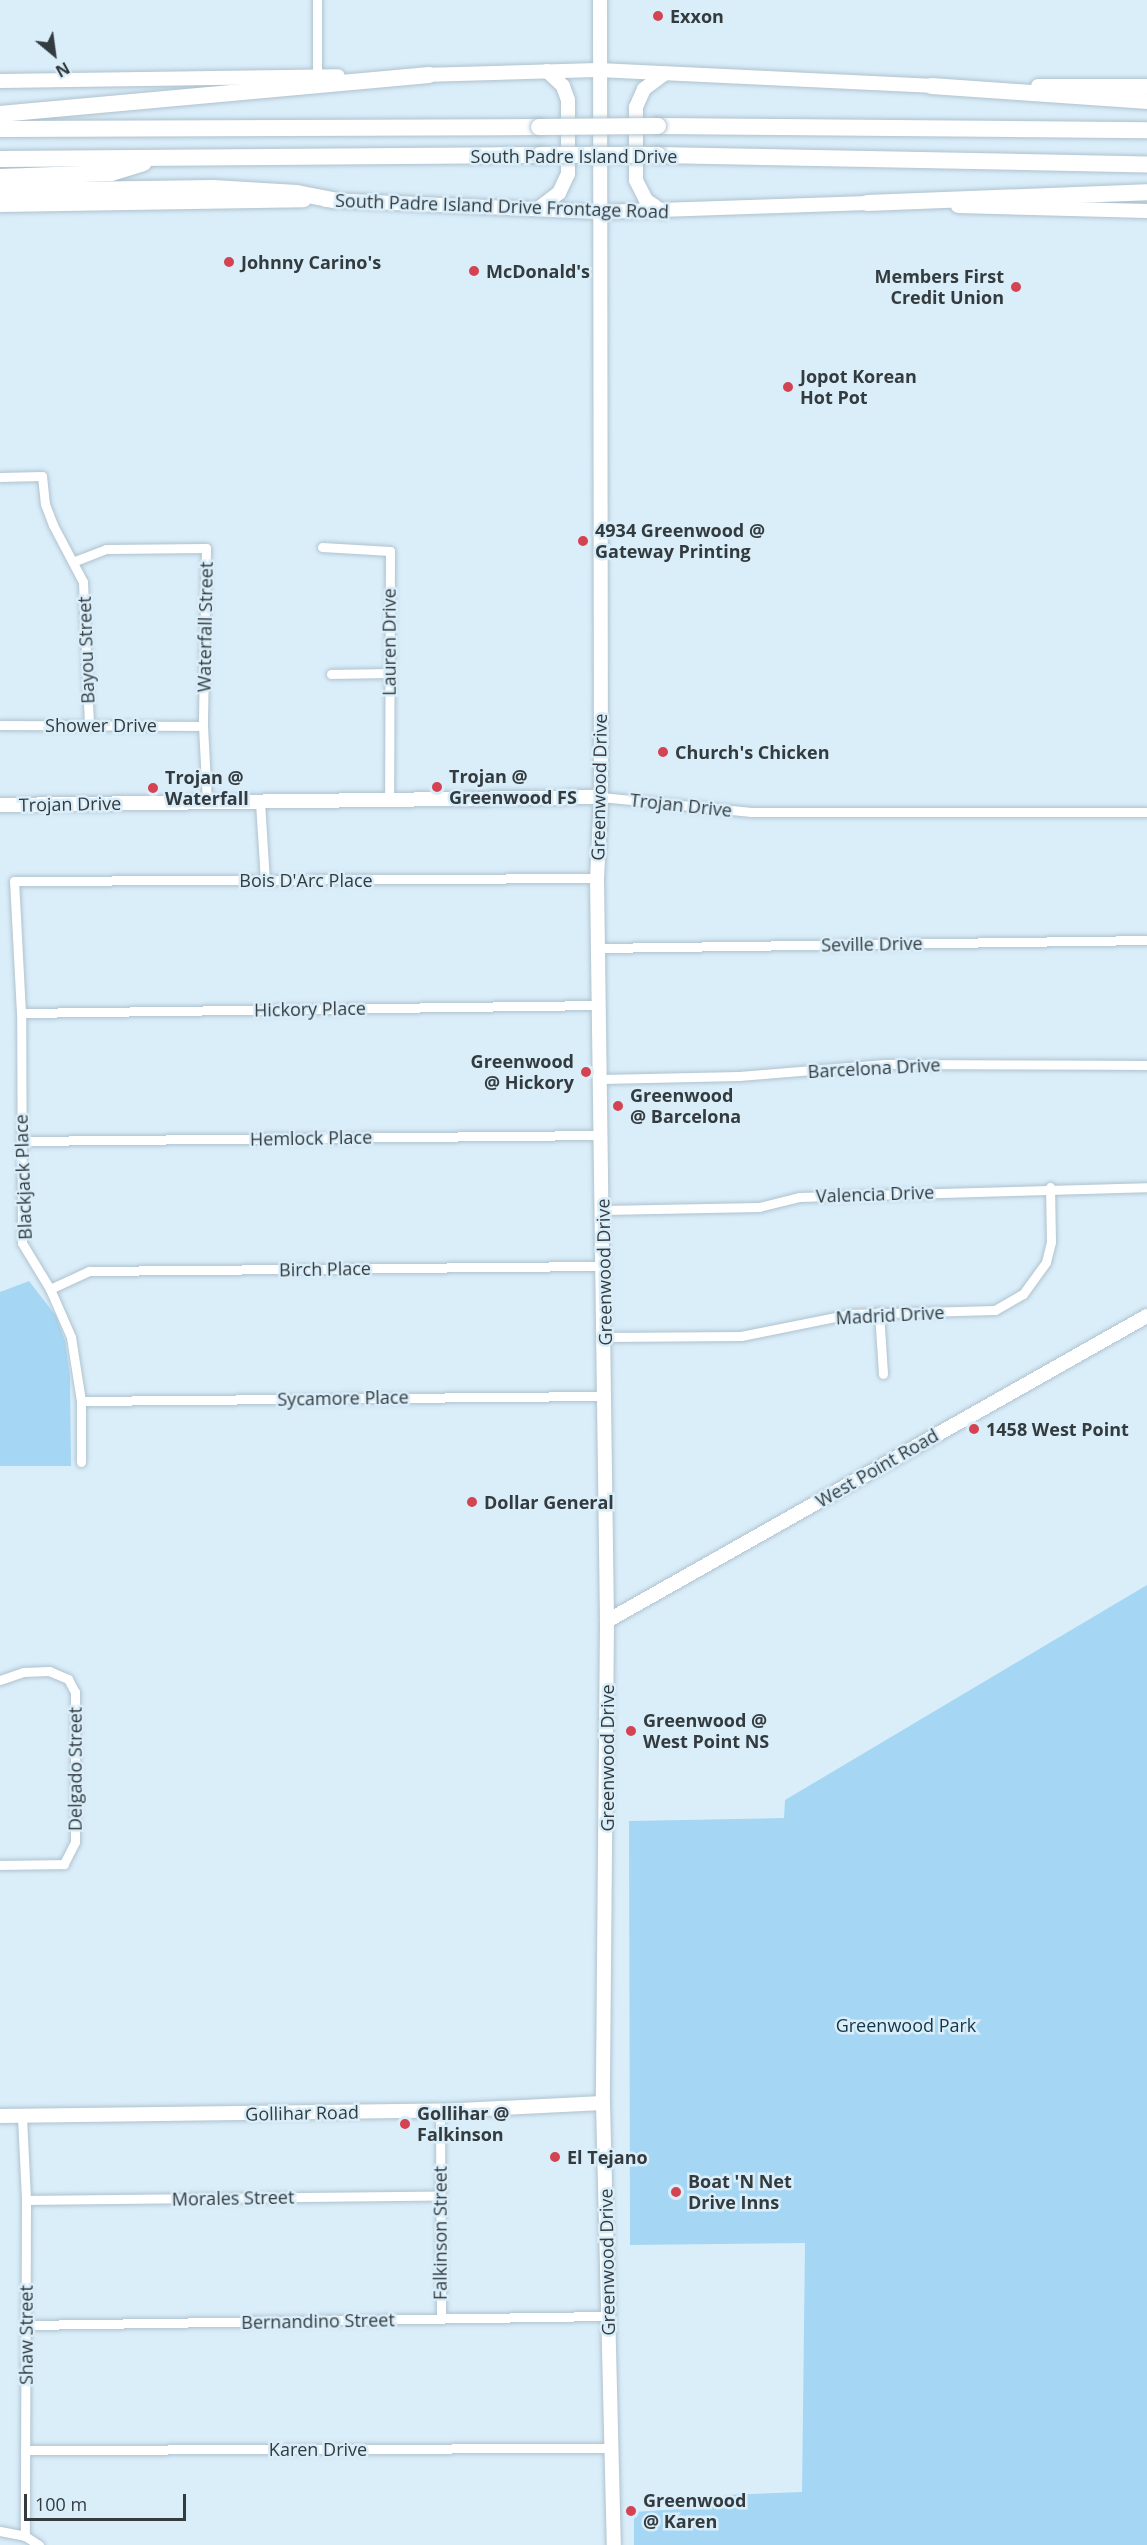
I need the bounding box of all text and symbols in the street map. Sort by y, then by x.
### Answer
place label: Exxon [670,5,724,27]
marker: Exxon [651,9,665,23]
north arrow [24,24,84,84]
text: N [52,57,74,83]
street label: South Padre Island Drive [471,145,677,167]
street label: South Padre Island Drive Frontage Road [335,189,669,223]
place label: Johnny Carino's [241,251,381,273]
marker: Johnny Carino's [222,255,236,269]
place label: McDonald's [486,260,590,282]
marker: McDonald's [467,264,481,278]
place label: Members First Credit Union [875,266,1004,308]
marker: Members First Credit Union [1009,280,1023,294]
place label: Jopot Korean Hot Pot [800,366,917,409]
marker: Jopot Korean Hot Pot [781,380,795,394]
place label: 4934 Greenwood @ Gateway Printing [595,520,765,562]
marker: 4934 Greenwood @ Gateway Printing [576,534,590,548]
street label: Waterfall Street [193,562,217,692]
street label: Lauren Drive [378,588,400,696]
street label: Bayou Street [73,596,99,704]
street label: Greenwood Drive [587,713,611,861]
street label: Shower Drive [45,714,157,736]
place label: Church's Chicken [675,741,829,763]
marker: Church's Chicken [656,745,670,759]
place label: Trojan @ Greenwood FS [449,766,577,808]
place label: Trojan @ Waterfall [165,767,249,810]
marker: Trojan @ Greenwood FS [430,780,444,794]
marker: Trojan @ Waterfall [146,781,160,795]
street label: Trojan Drive [629,789,733,821]
street label: Trojan Drive [19,792,121,816]
street label: Bois D'Arc Place [239,869,373,891]
street label: Seville Drive [821,932,923,956]
street label: Hickory Place [254,997,366,1021]
place label: Greenwood @ Hickory [471,1051,574,1094]
street label: Barcelona Drive [807,1054,941,1082]
marker: Greenwood @ Hickory [579,1065,593,1079]
place label: Greenwood @ Barcelona [630,1085,741,1128]
marker: Greenwood @ Barcelona [611,1099,625,1113]
street label: Blackjack Place [10,1114,36,1240]
street label: Hemlock Place [250,1126,372,1150]
street label: Valencia Drive [815,1181,935,1207]
street label: Greenwood Drive [592,1198,616,1346]
street label: Birch Place [279,1257,371,1281]
street label: Madrid Drive [835,1301,945,1329]
street label: Sycamore Place [277,1386,409,1410]
place label: 1458 West Point [986,1418,1129,1440]
marker: 1458 West Point [967,1422,981,1436]
street label: West Point Road [812,1424,942,1512]
place label: Dollar General [484,1491,614,1513]
marker: Dollar General [465,1495,479,1509]
street label: Greenwood Drive [596,1684,618,1832]
street label: Delgado Street [64,1707,86,1831]
place label: Greenwood @ West Point NS [643,1710,769,1752]
marker: Greenwood @ West Point NS [624,1724,638,1738]
park label: Greenwood Park [836,2014,976,2036]
street label: Gollihar Road [245,2101,359,2125]
place label: Gollihar @ Falkinson [417,2103,509,2146]
marker: Gollihar @ Falkinson [398,2117,412,2131]
place label: El Tejano [567,2146,648,2168]
marker: El Tejano [548,2150,562,2164]
street label: Falkinson Street [429,2166,451,2300]
place label: Boat 'N Net Drive Inns [688,2171,792,2214]
marker: Boat 'N Net Drive Inns [669,2185,683,2199]
street label: Morales Street [172,2186,294,2210]
street label: Greenwood Drive [595,2188,619,2336]
street label: Shaw Street [15,2285,37,2385]
street label: Bernandino Street [241,2309,395,2333]
street label: Karen Drive [269,2438,367,2460]
scale bar [27,2482,189,2520]
place label: Greenwood @ Karen [643,2490,746,2532]
text: 100 m [35,2492,87,2516]
marker: Greenwood @ Karen [624,2504,638,2518]

